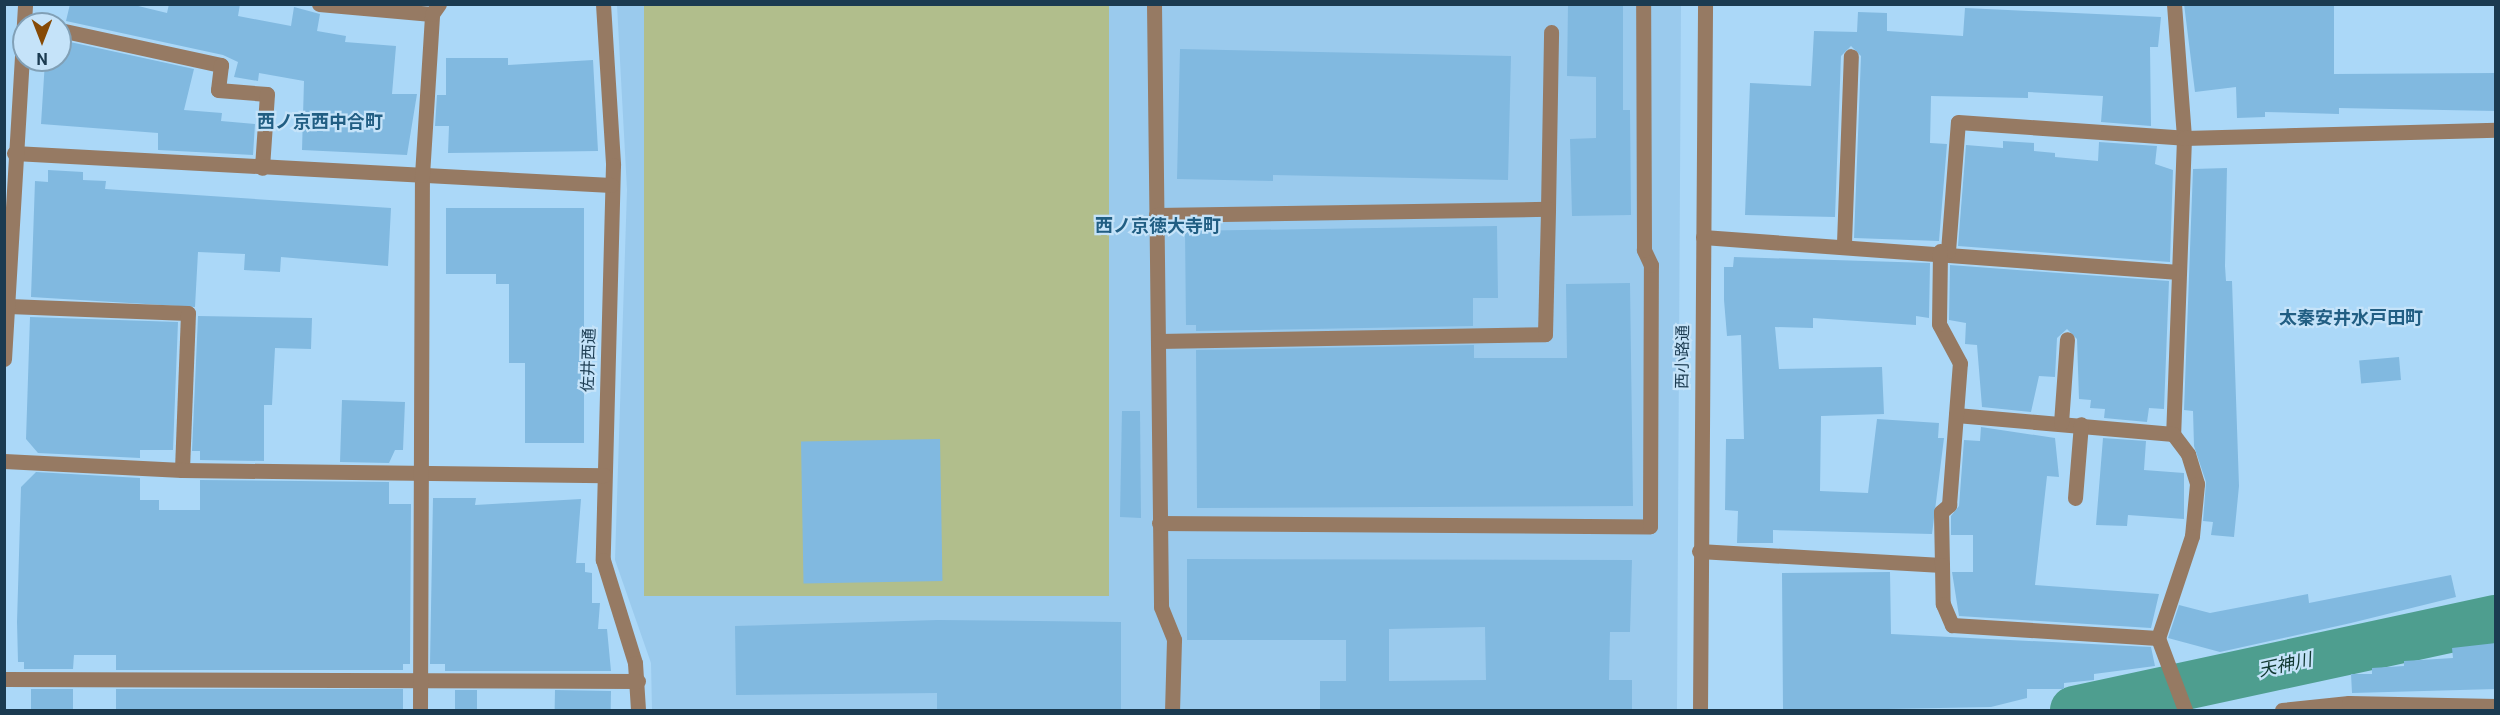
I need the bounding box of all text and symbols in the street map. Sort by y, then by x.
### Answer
north arrow [12,12,72,72]
text: N [36,49,48,68]
district label: 西ノ京西中合町 [257,111,383,133]
district label: 西ノ京徳大寺町 [1095,215,1221,237]
district label: 太秦安井水戸田町 [2279,307,2423,329]
street label: 西小路通 [1673,325,1693,389]
street label: 佐井西通 [578,328,600,392]
water label: 天神川 [2256,649,2314,681]

